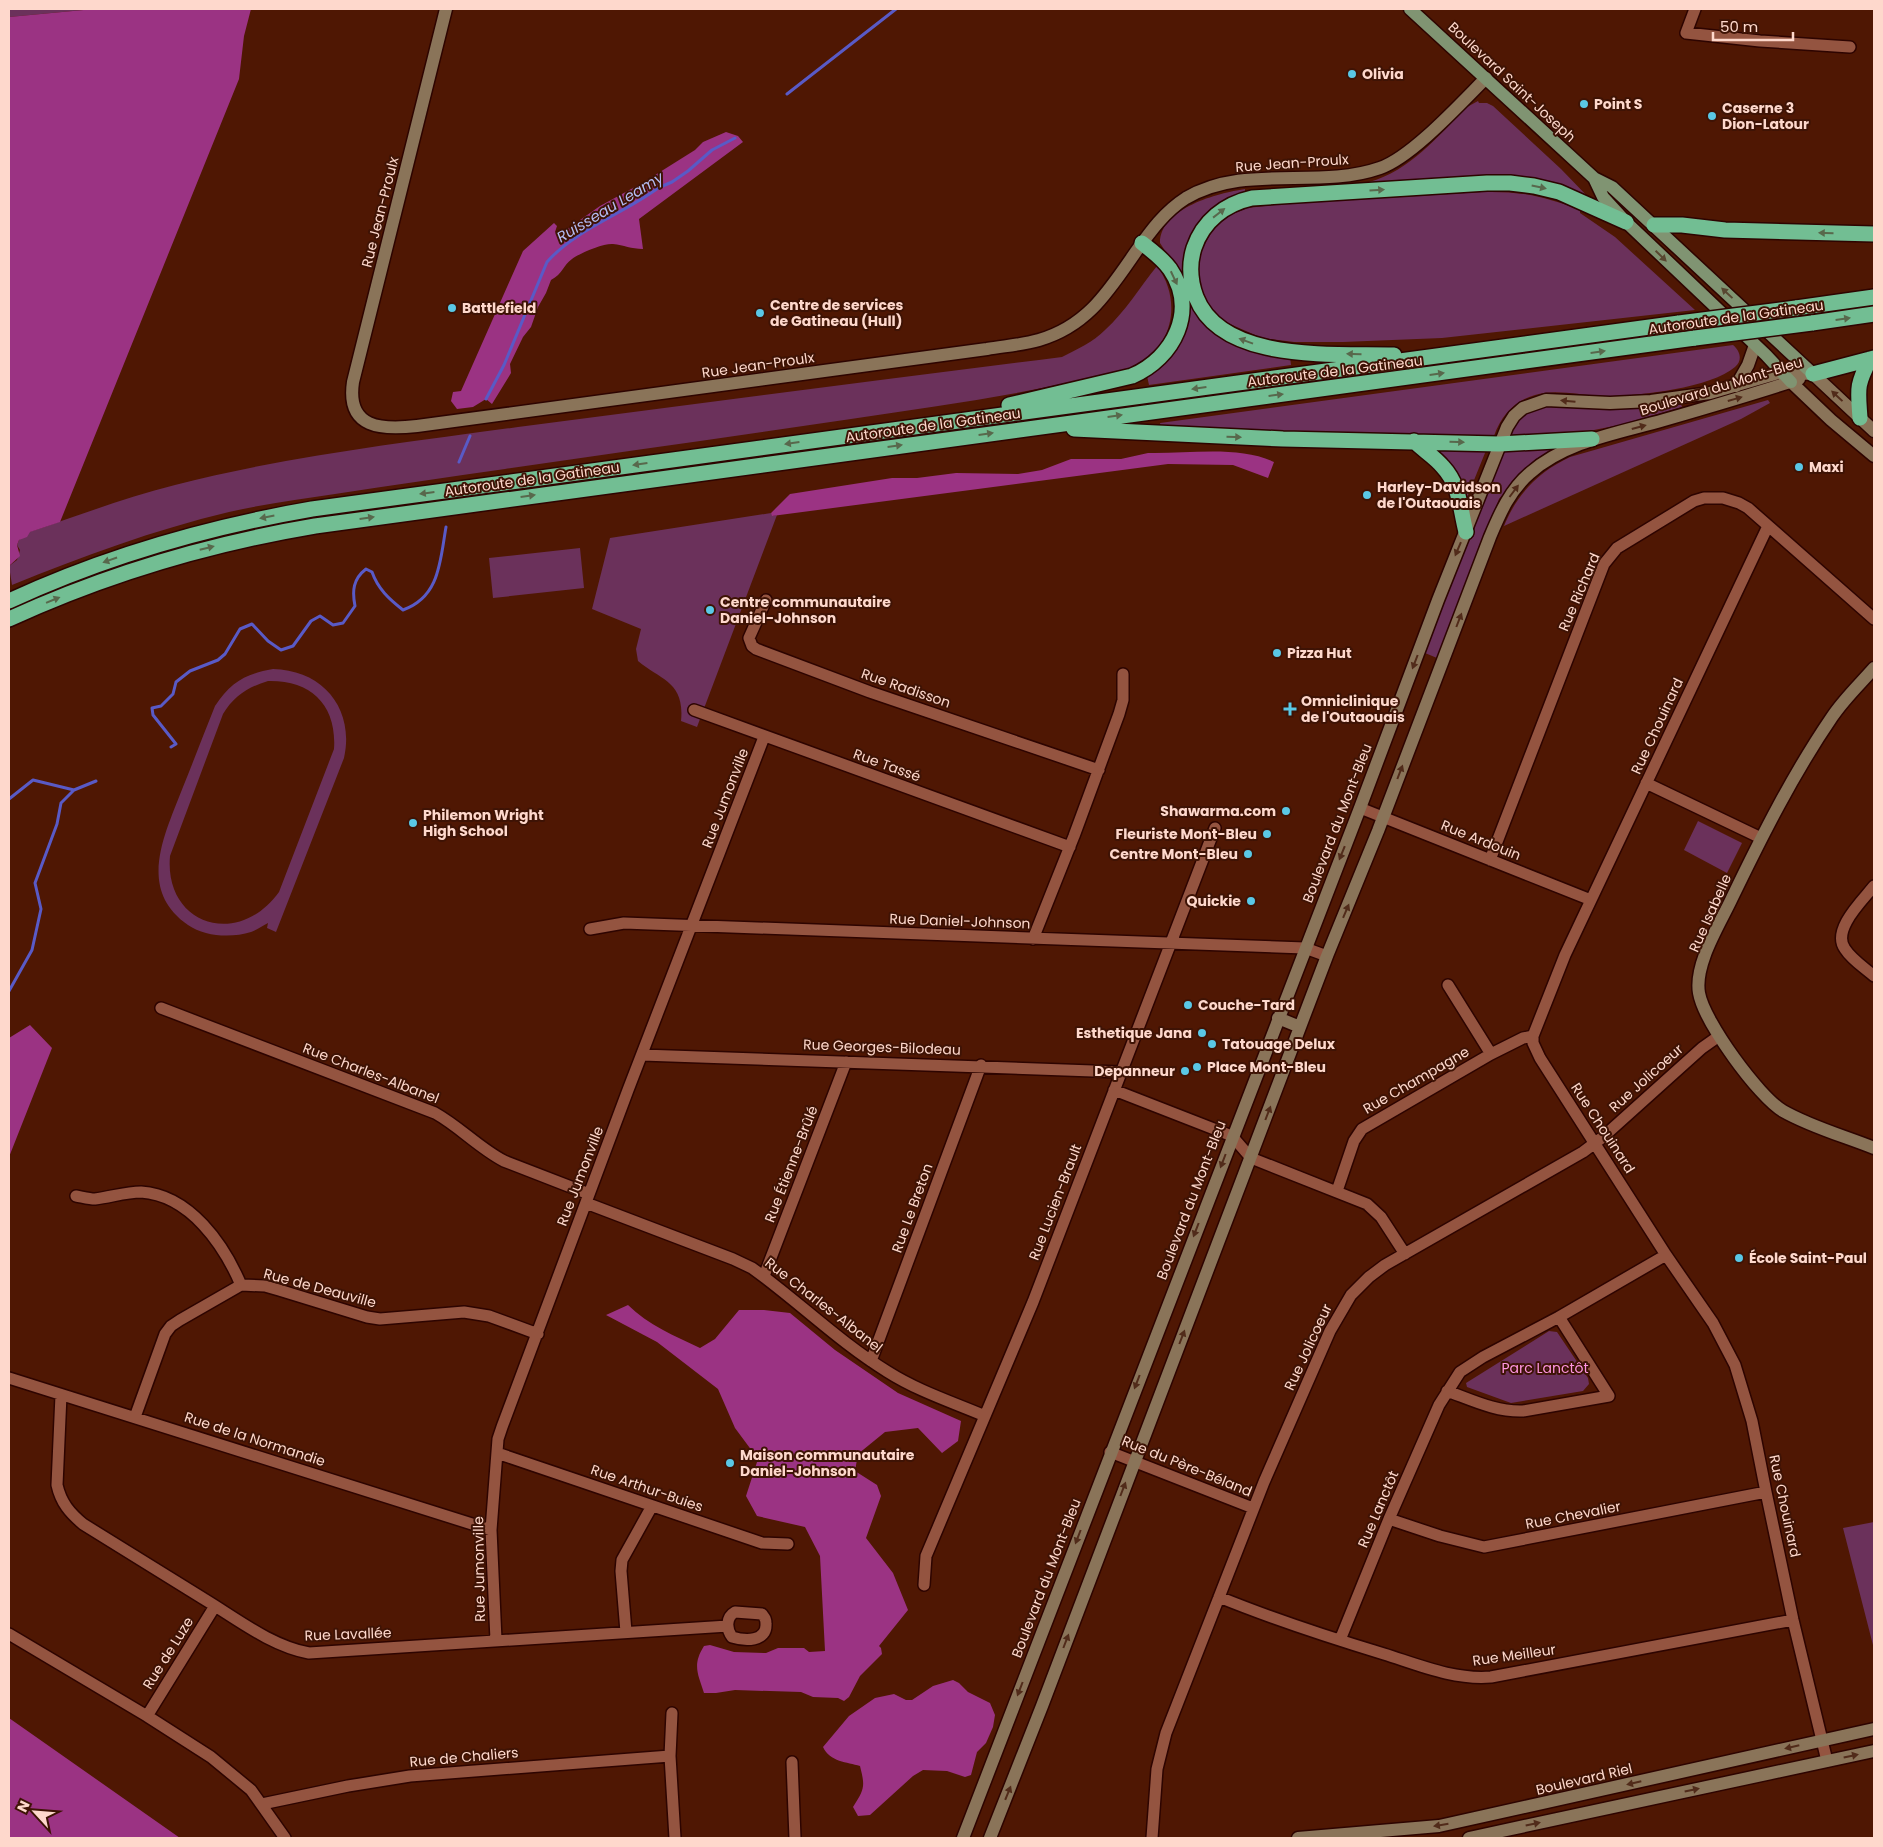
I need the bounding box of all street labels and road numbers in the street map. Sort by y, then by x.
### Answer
street label: Boulevard Saint-Joseph [1444,17,1580,147]
street label: Rue Jean-Proulx [1235,149,1350,177]
street label: Rue Jean-Proulx [357,154,404,269]
street label: Autoroute de la Gatineau [1647,295,1825,339]
street label: Rue Jean-Proulx [700,347,816,383]
street label: Autoroute de la Gatineau [1246,350,1424,392]
street label: Boulevard du Mont-Bleu [1637,352,1805,420]
street label: Autoroute de la Gatineau [844,403,1022,447]
street label: Autoroute de la Gatineau [443,457,621,501]
street label: Rue Richard [1553,550,1605,634]
street label: Rue Radisson [859,663,953,713]
street label: Rue Chouinard [1626,675,1688,777]
street label: Boulevard du Mont-Bleu [1297,741,1377,905]
street label: Rue Tassé [851,744,924,787]
street label: Rue Jumonville [697,745,753,851]
street label: Rue Ardouin [1438,815,1524,865]
street label: Rue Isabelle [1684,870,1736,955]
street label: Rue Daniel-Johnson [889,909,1031,933]
street label: Rue Georges-Bilodeau [803,1034,961,1060]
street label: Rue Charles-Albanel [300,1038,442,1108]
street label: Rue Jolicoeur [1605,1039,1687,1117]
street label: Rue Champagne [1359,1041,1473,1119]
street label: Rue Chouinard [1566,1079,1640,1177]
street label: Rue Étienne-Brûlé [760,1102,823,1225]
street label: Boulevard du Mont-Bleu [1151,1118,1231,1282]
street label: Rue Jumonville [552,1123,608,1229]
street label: Rue Lucien-Brault [1024,1141,1086,1263]
street label: Rue Le Breton [887,1160,937,1256]
street label: Rue Charles-Albanel [761,1253,887,1357]
street label: Rue de Deauville [262,1263,379,1313]
street label: Rue Jolicoeur [1279,1300,1337,1394]
street label: Rue de la Normandie [182,1407,328,1471]
street label: Rue du Père-Béland [1119,1431,1255,1501]
street label: Rue Chouinard [1764,1453,1806,1559]
street label: Rue Arthur-Buies [588,1459,706,1517]
street label: Rue Lanctôt [1353,1467,1403,1551]
street label: Boulevard du Mont-Bleu [1006,1496,1086,1660]
street label: Rue Chevalier [1524,1496,1622,1534]
street label: Rue Jumonville [468,1516,490,1622]
street label: Rue de Luze [138,1613,198,1693]
street label: Rue Lavallée [304,1622,392,1646]
street label: Rue Meilleur [1471,1639,1557,1671]
street label: Rue de Chaliers [409,1742,519,1772]
street label: Boulevard Riel [1534,1758,1634,1800]

